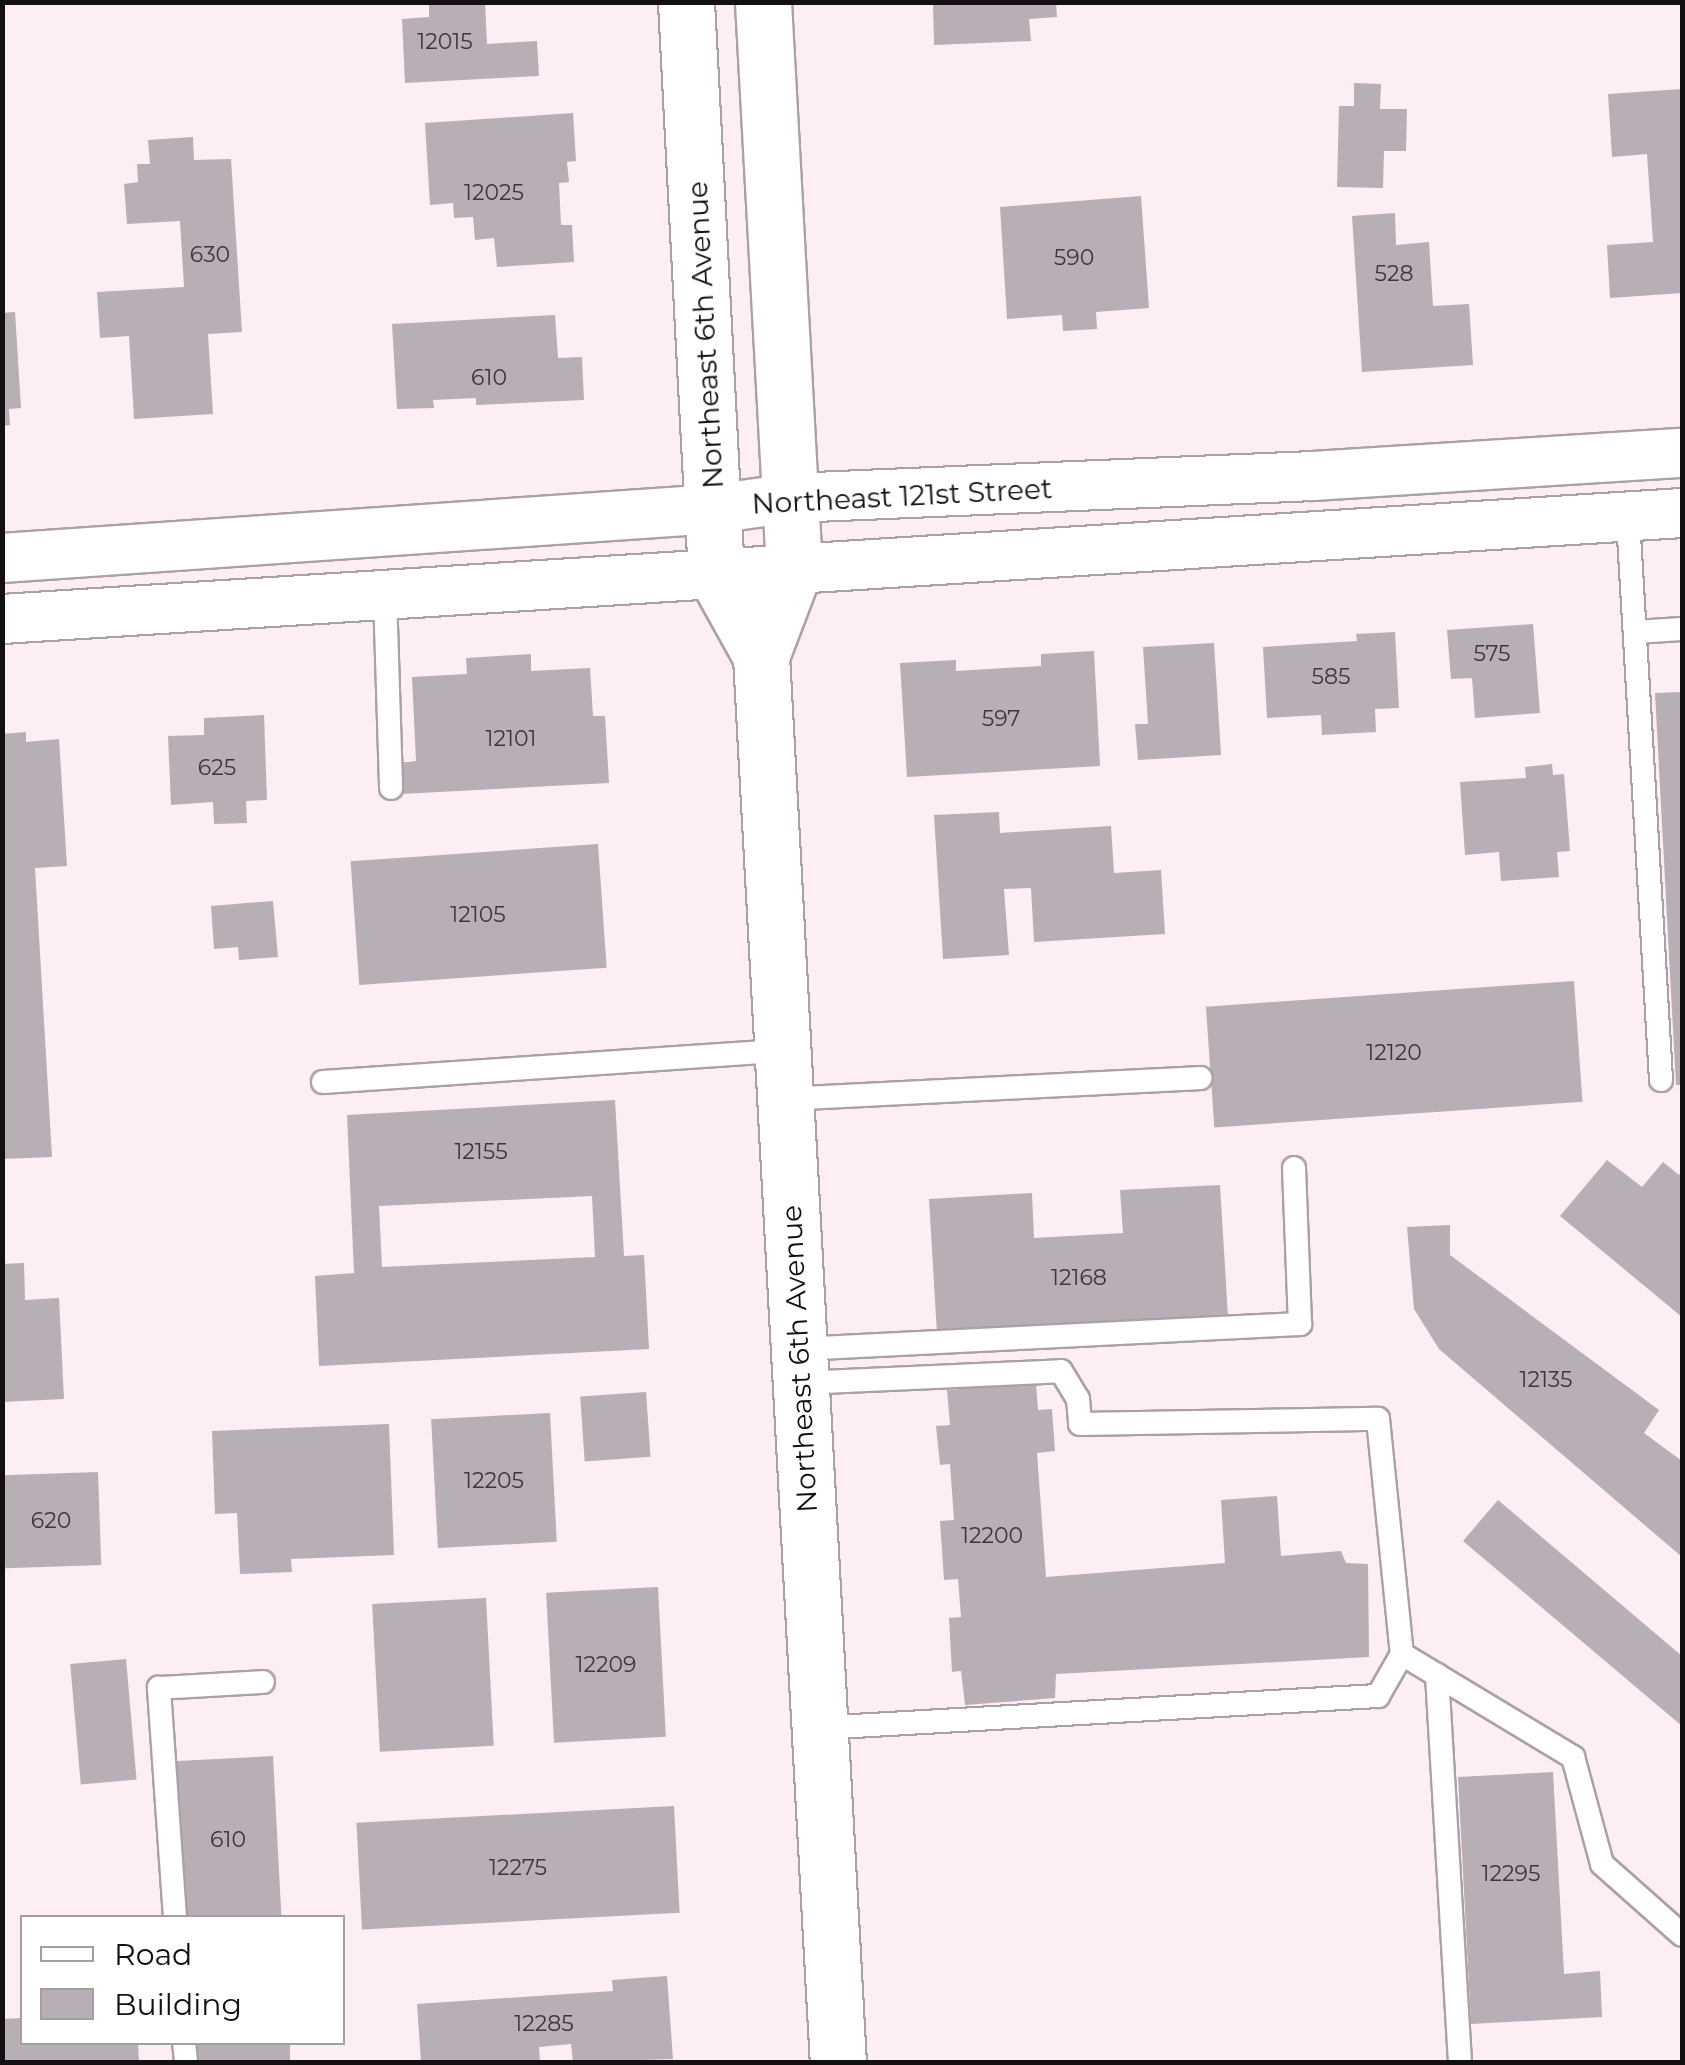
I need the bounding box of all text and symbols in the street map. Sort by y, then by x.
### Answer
house number: 12015 [417,29,473,55]
house number: 12025 [464,180,524,206]
street label: Northeast 6th Avenue [680,180,730,490]
house number: 630 [190,242,230,268]
house number: 590 [1054,245,1094,271]
house number: 528 [1375,261,1413,287]
house number: 610 [471,365,507,391]
street label: Northeast 121st Street [751,471,1053,521]
house number: 575 [1473,641,1511,667]
house number: 585 [1312,664,1350,690]
house number: 597 [982,706,1020,732]
house number: 12101 [486,726,536,752]
house number: 625 [198,755,236,781]
house number: 12105 [450,902,506,928]
house number: 12120 [1366,1040,1422,1066]
house number: 12155 [454,1139,508,1165]
street label: Northeast 6th Avenue [774,1204,824,1514]
house number: 12168 [1051,1265,1107,1291]
house number: 12135 [1519,1367,1573,1393]
house number: 12205 [464,1468,524,1494]
house number: 620 [31,1508,71,1534]
house number: 12200 [961,1523,1023,1549]
house number: 12209 [576,1652,636,1678]
house number: 610 [210,1827,246,1853]
house number: 12275 [489,1855,547,1881]
house number: 12295 [1482,1861,1540,1887]
legend [20,1915,345,2045]
text: Road [114,1936,192,1973]
text: Building [114,1986,242,2023]
house number: 12285 [514,2011,574,2037]

